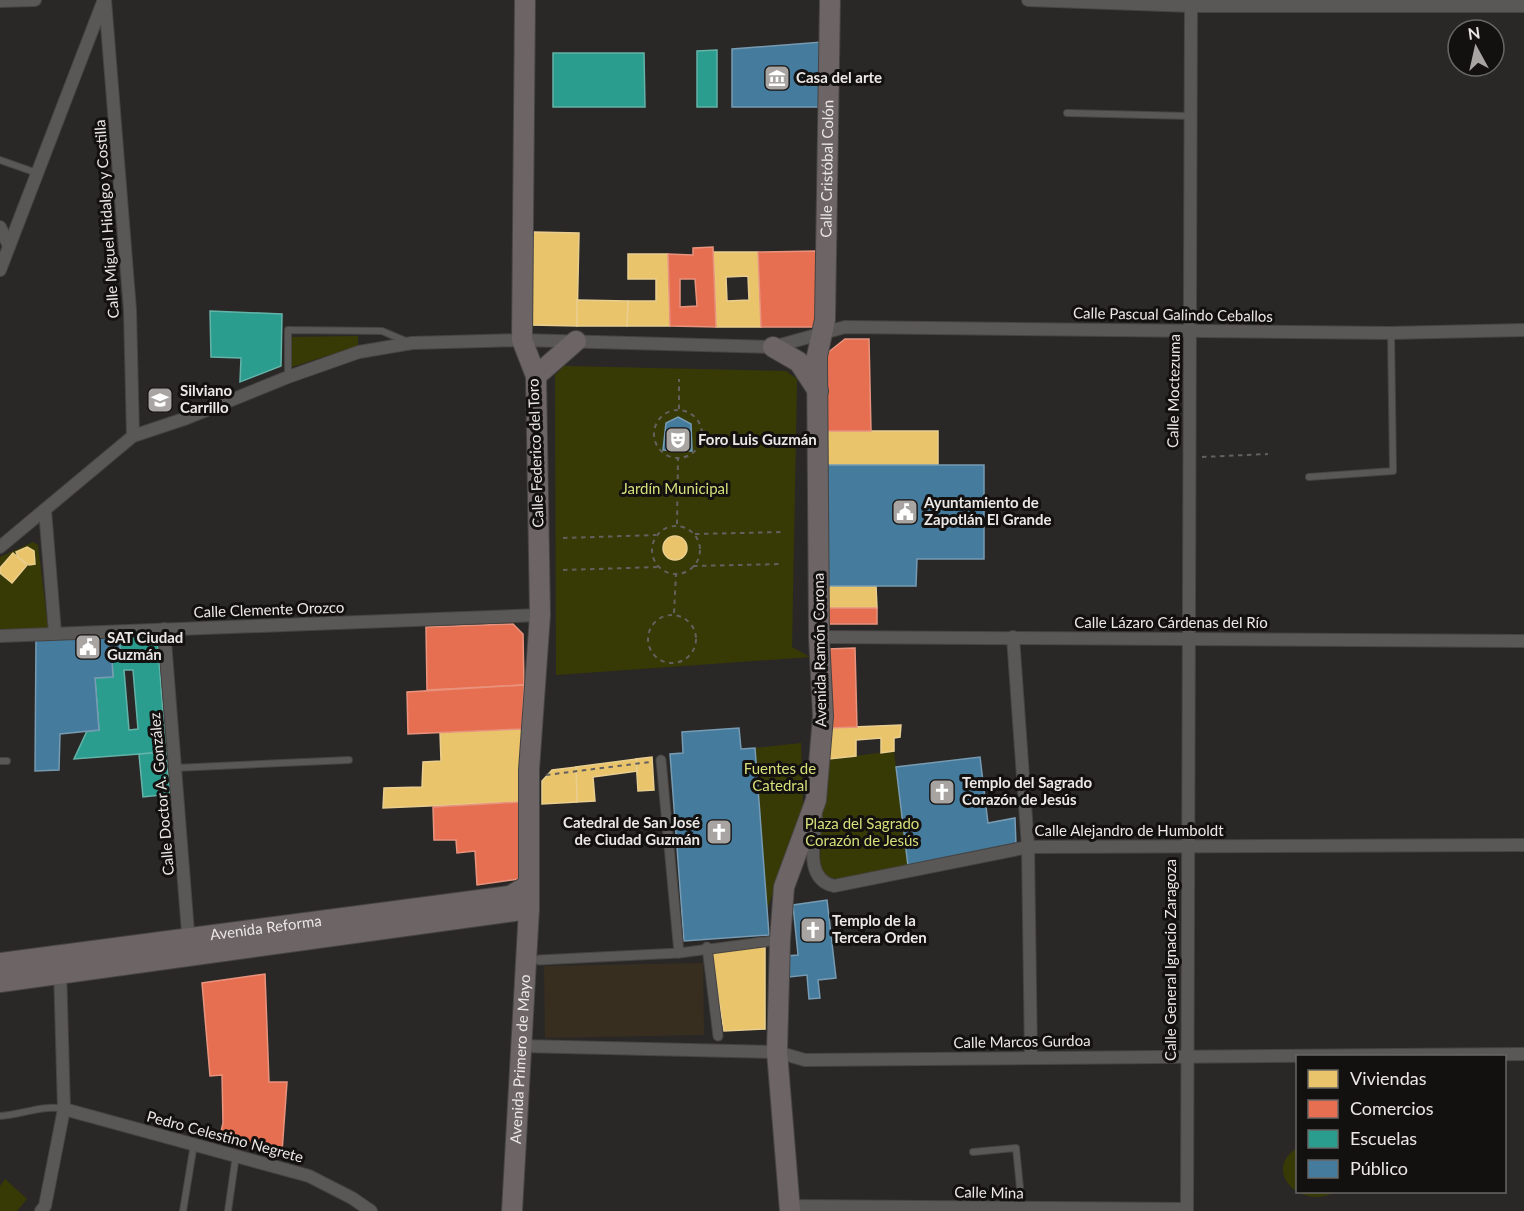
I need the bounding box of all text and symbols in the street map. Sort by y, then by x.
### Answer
north arrow [1446,18,1506,78]
text: N [1466,22,1481,43]
museum icon: Casa del arte [762,63,792,93]
place label: Casa del arte [796,68,882,86]
street label: Calle Cristóbal Colón [816,100,836,238]
street label: Calle Miguel Hidalgo y Costilla [90,119,122,319]
street label: Calle Pascual Galindo Ceballos [1073,303,1273,325]
street label: Calle Moctezuma [1163,334,1183,448]
street label: Calle Federico del Toro [523,378,547,528]
place label: Silviano Carrillo [180,381,233,416]
school or university icon: Silviano Carrillo [145,385,175,415]
theatre icon: Foro Luis Guzmán [663,425,693,455]
place label: Foro Luis Guzmán [698,430,817,448]
park label: Jardín Municipal [621,479,729,497]
place label: Ayuntamiento de Zapotlán El Grande [923,493,1052,528]
public building icon: Ayuntamiento de Zapotlán El Grande [890,497,920,527]
street label: Avenida Ramón Corona [809,573,829,727]
street label: Calle Clemente Orozco [193,597,345,621]
street label: Calle Lázaro Cárdenas del Río [1074,613,1268,631]
place label: SAT Ciudad Guzmán [107,628,183,663]
public building icon: SAT Ciudad Guzmán [73,632,103,662]
street label: Calle Doctor A. González [145,712,177,876]
park label: Fuentes de Catedral [744,759,816,794]
place label: Templo del Sagrado Corazón de Jesús [962,773,1092,808]
church icon: Templo del Sagrado Corazón de Jesús [927,777,957,807]
place label: Catedral de San José de Ciudad Guzmán [563,813,700,848]
park label: Plaza del Sagrado Corazón de Jesús [805,814,919,849]
church icon: Catedral de San José de Ciudad Guzmán [704,817,734,847]
street label: Calle Alejandro de Humboldt [1034,821,1224,839]
street label: Calle General Ignacio Zaragoza [1161,859,1179,1061]
street label: Avenida Reforma [209,911,322,943]
place label: Templo de la Tercera Orden [832,911,927,946]
church icon: Templo de la Tercera Orden [798,915,828,945]
street label: Avenida Primero de Mayo [506,974,533,1144]
street label: Calle Marcos Gurdoa [953,1031,1091,1051]
legend [1296,1055,1506,1193]
text: Viviendas [1350,1067,1427,1089]
text: Comercios [1350,1097,1434,1119]
street label: Pedro Celestino Negrete [145,1106,306,1166]
text: Escuelas [1350,1127,1417,1149]
text: Público [1350,1157,1408,1179]
street label: Calle Mina [954,1182,1024,1202]

